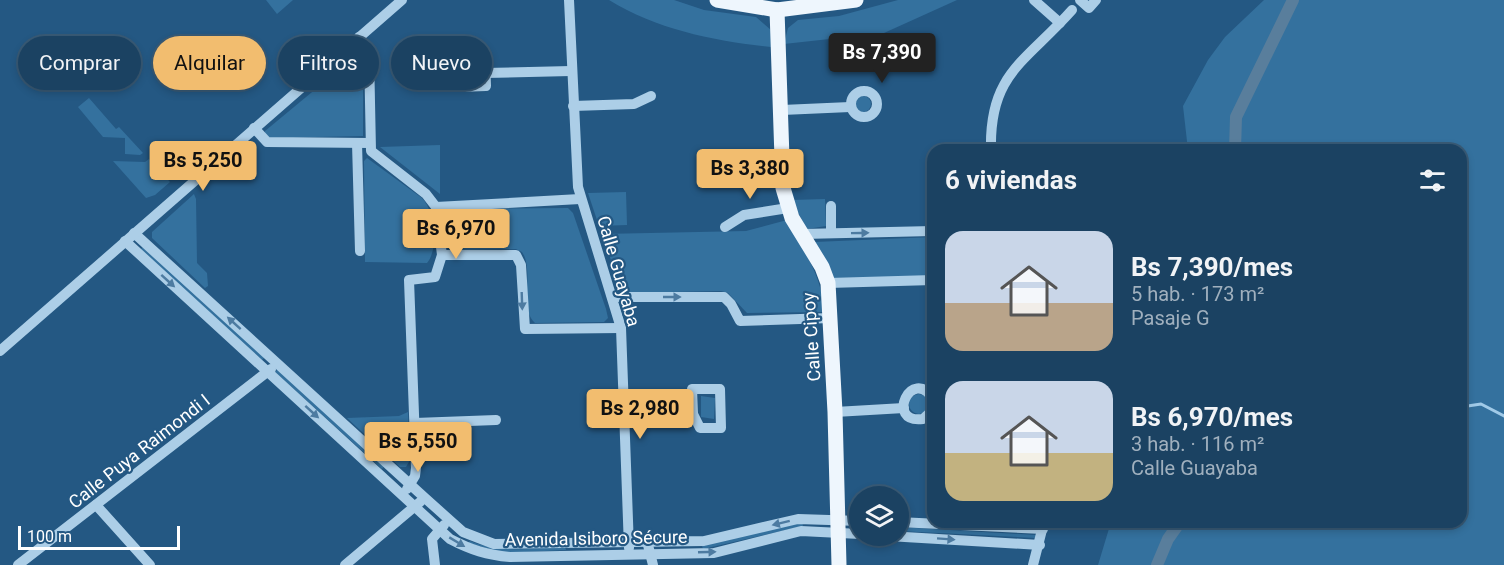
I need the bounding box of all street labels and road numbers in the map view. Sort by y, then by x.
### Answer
street label: Calle Guayaba [593,213,645,329]
street label: Calle Cipoy [797,291,825,382]
street label: Calle Puya Raimondi I [64,389,214,513]
street label: Avenida Isiboro Sécure [504,526,688,550]

